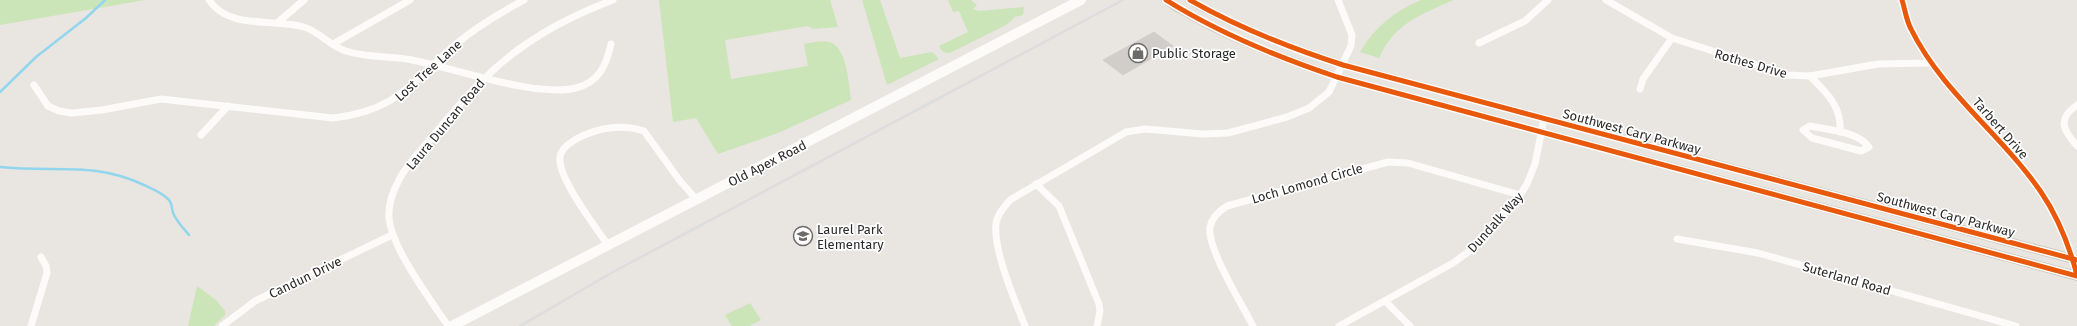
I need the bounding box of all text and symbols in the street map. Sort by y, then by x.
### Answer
street label: Lost Tree Lane [392,36,465,104]
shop icon: Public Storage [1127,42,1149,64]
place label: Public Storage [1152,46,1236,61]
street label: Rothes Drive [1713,46,1789,81]
street label: Laura Duncan Road [403,76,488,173]
street label: Tarbert Drive [1970,94,2031,162]
street label: Southwest Cary Parkway [1561,106,1703,157]
street label: Old Apex Road [726,137,809,190]
street label: Loch Lomond Circle [1250,160,1364,207]
street label: Dundalk Way [1464,189,1527,256]
street label: Southwest Cary Parkway [1875,189,2017,240]
place label: Laurel Park Elementary [817,222,884,252]
school or university icon: Laurel Park Elementary [792,225,814,247]
street label: Candun Drive [267,253,344,301]
street label: Suterland Road [1801,259,1893,298]

